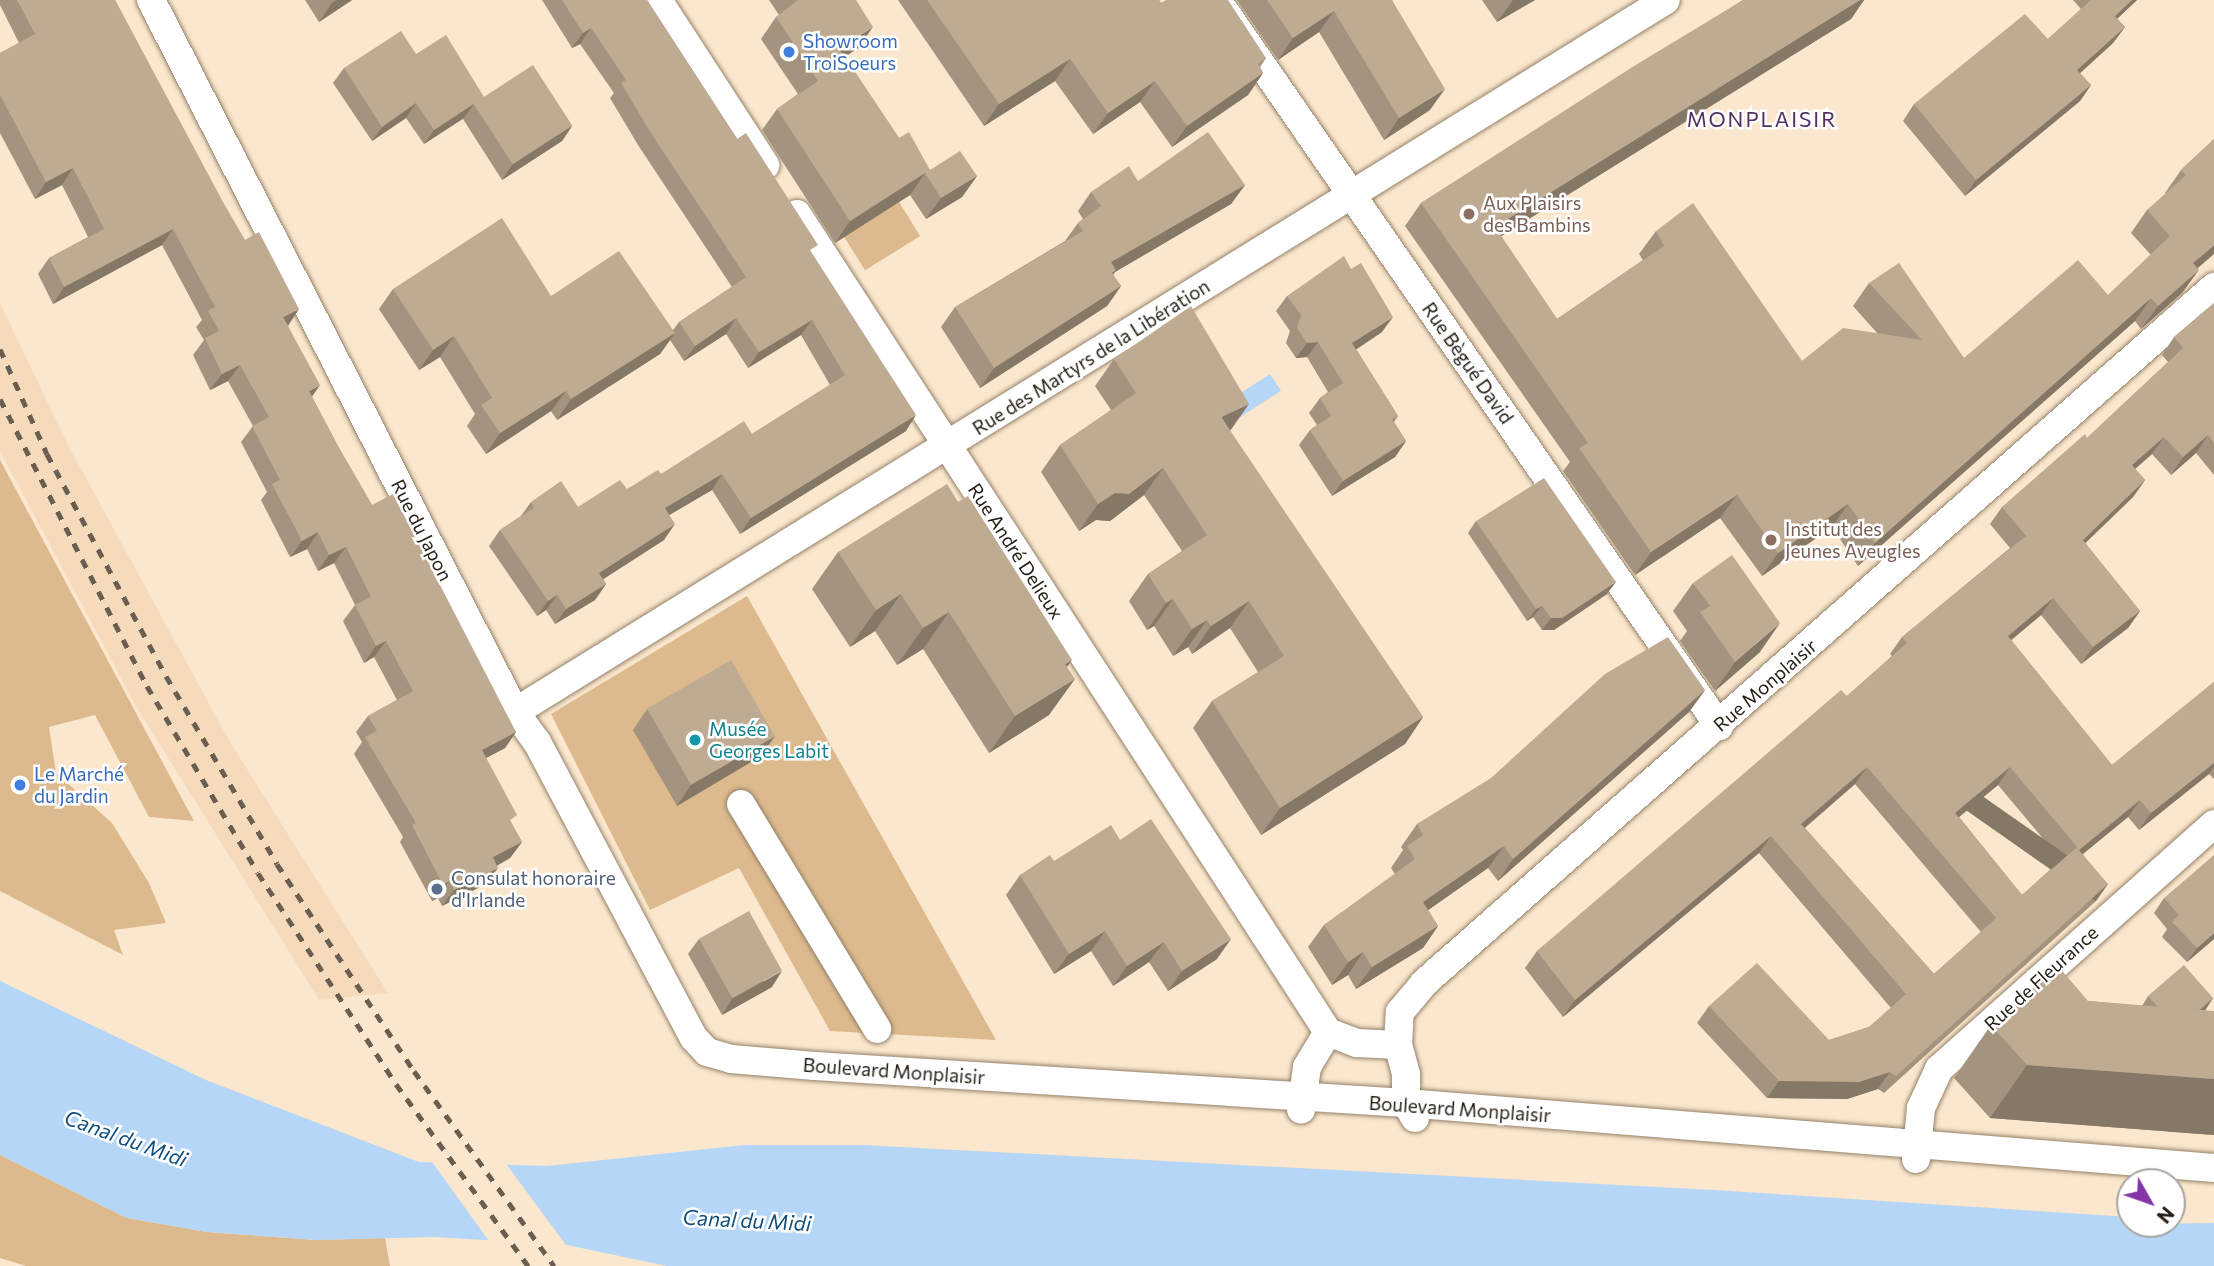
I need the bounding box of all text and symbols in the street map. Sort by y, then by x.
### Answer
place label: Showroom TroiSoeurs [803,30,898,74]
marker: Showroom TroiSoeurs [781,44,797,60]
district label: MONPLAISIR [1688,106,1836,132]
place label: Aux Plaisirs des Bambins [1483,192,1591,236]
marker: Aux Plaisirs des Bambins [1461,206,1477,222]
street label: Rue des Martyrs de la Libération [968,274,1214,440]
street label: Rue Bègué David [1418,298,1518,428]
street label: Rue du Japon [387,475,457,585]
street label: Rue André Delieux [964,479,1068,623]
place label: Institut des Jeunes Aveugles [1785,518,1921,562]
marker: Institut des Jeunes Aveugles [1763,532,1779,548]
street label: Rue Monplaisir [1709,634,1821,736]
place label: Musée Georges Labit [709,718,829,762]
marker: Musée Georges Labit [687,732,703,748]
place label: Le Marché du Jardin [34,763,124,807]
marker: Le Marché du Jardin [12,777,28,793]
place label: Consulat honoraire d'Irlande [451,867,616,911]
marker: Consulat honoraire d'Irlande [429,881,445,897]
street label: Rue de Fleurance [1979,921,2103,1035]
street label: Boulevard Monplaisir [802,1053,986,1089]
street label: Boulevard Monplaisir [1368,1091,1552,1127]
water label: Canal du Midi [61,1104,191,1172]
north arrow [2116,1168,2186,1238]
text: N [2153,1203,2179,1228]
water label: Canal du Midi [682,1204,812,1236]

